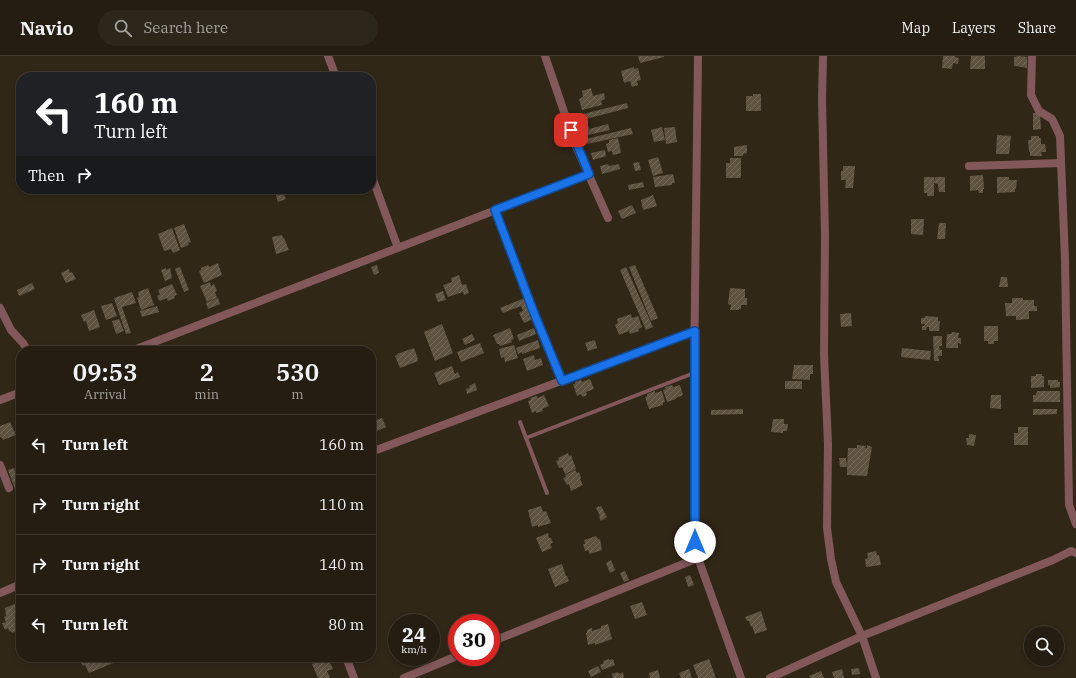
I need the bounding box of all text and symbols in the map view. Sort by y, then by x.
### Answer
search box [98,10,378,46]
text: Navio [20,16,74,40]
icon: search [112,17,134,39]
text: Search here [144,18,228,37]
text: Map [902,19,930,37]
text: Layers [952,19,996,37]
text: Share [1018,19,1056,37]
text: 160 m [94,84,178,121]
icon: left [28,88,80,140]
pin [554,113,588,147]
icon: arrive [560,119,582,141]
text: Turn left [94,120,168,143]
icon: right [73,164,95,186]
text: Then [28,166,65,185]
text: 09:53 [73,356,138,388]
text: 2 [200,356,214,388]
text: 530 [276,356,319,388]
text: Arrival [84,386,126,403]
text: min [194,386,219,403]
text: m [291,386,304,403]
icon: left [28,434,50,456]
text: Turn left [62,435,128,454]
text: 160 m [319,435,364,454]
icon: right [28,494,50,516]
text: Turn right [62,495,140,514]
text: 110 m [319,495,364,514]
position arrow [674,521,716,563]
icon: right [28,554,50,576]
text: Turn right [62,555,140,574]
text: 140 m [319,555,364,574]
icon: left [28,614,50,636]
speed limit sign: 30 [448,614,500,666]
text: Turn left [62,615,128,634]
text: 80 m [328,615,364,634]
text: 24 [402,621,426,648]
map controls [1024,626,1064,666]
button: search [1024,626,1064,666]
text: km/h [401,643,427,656]

